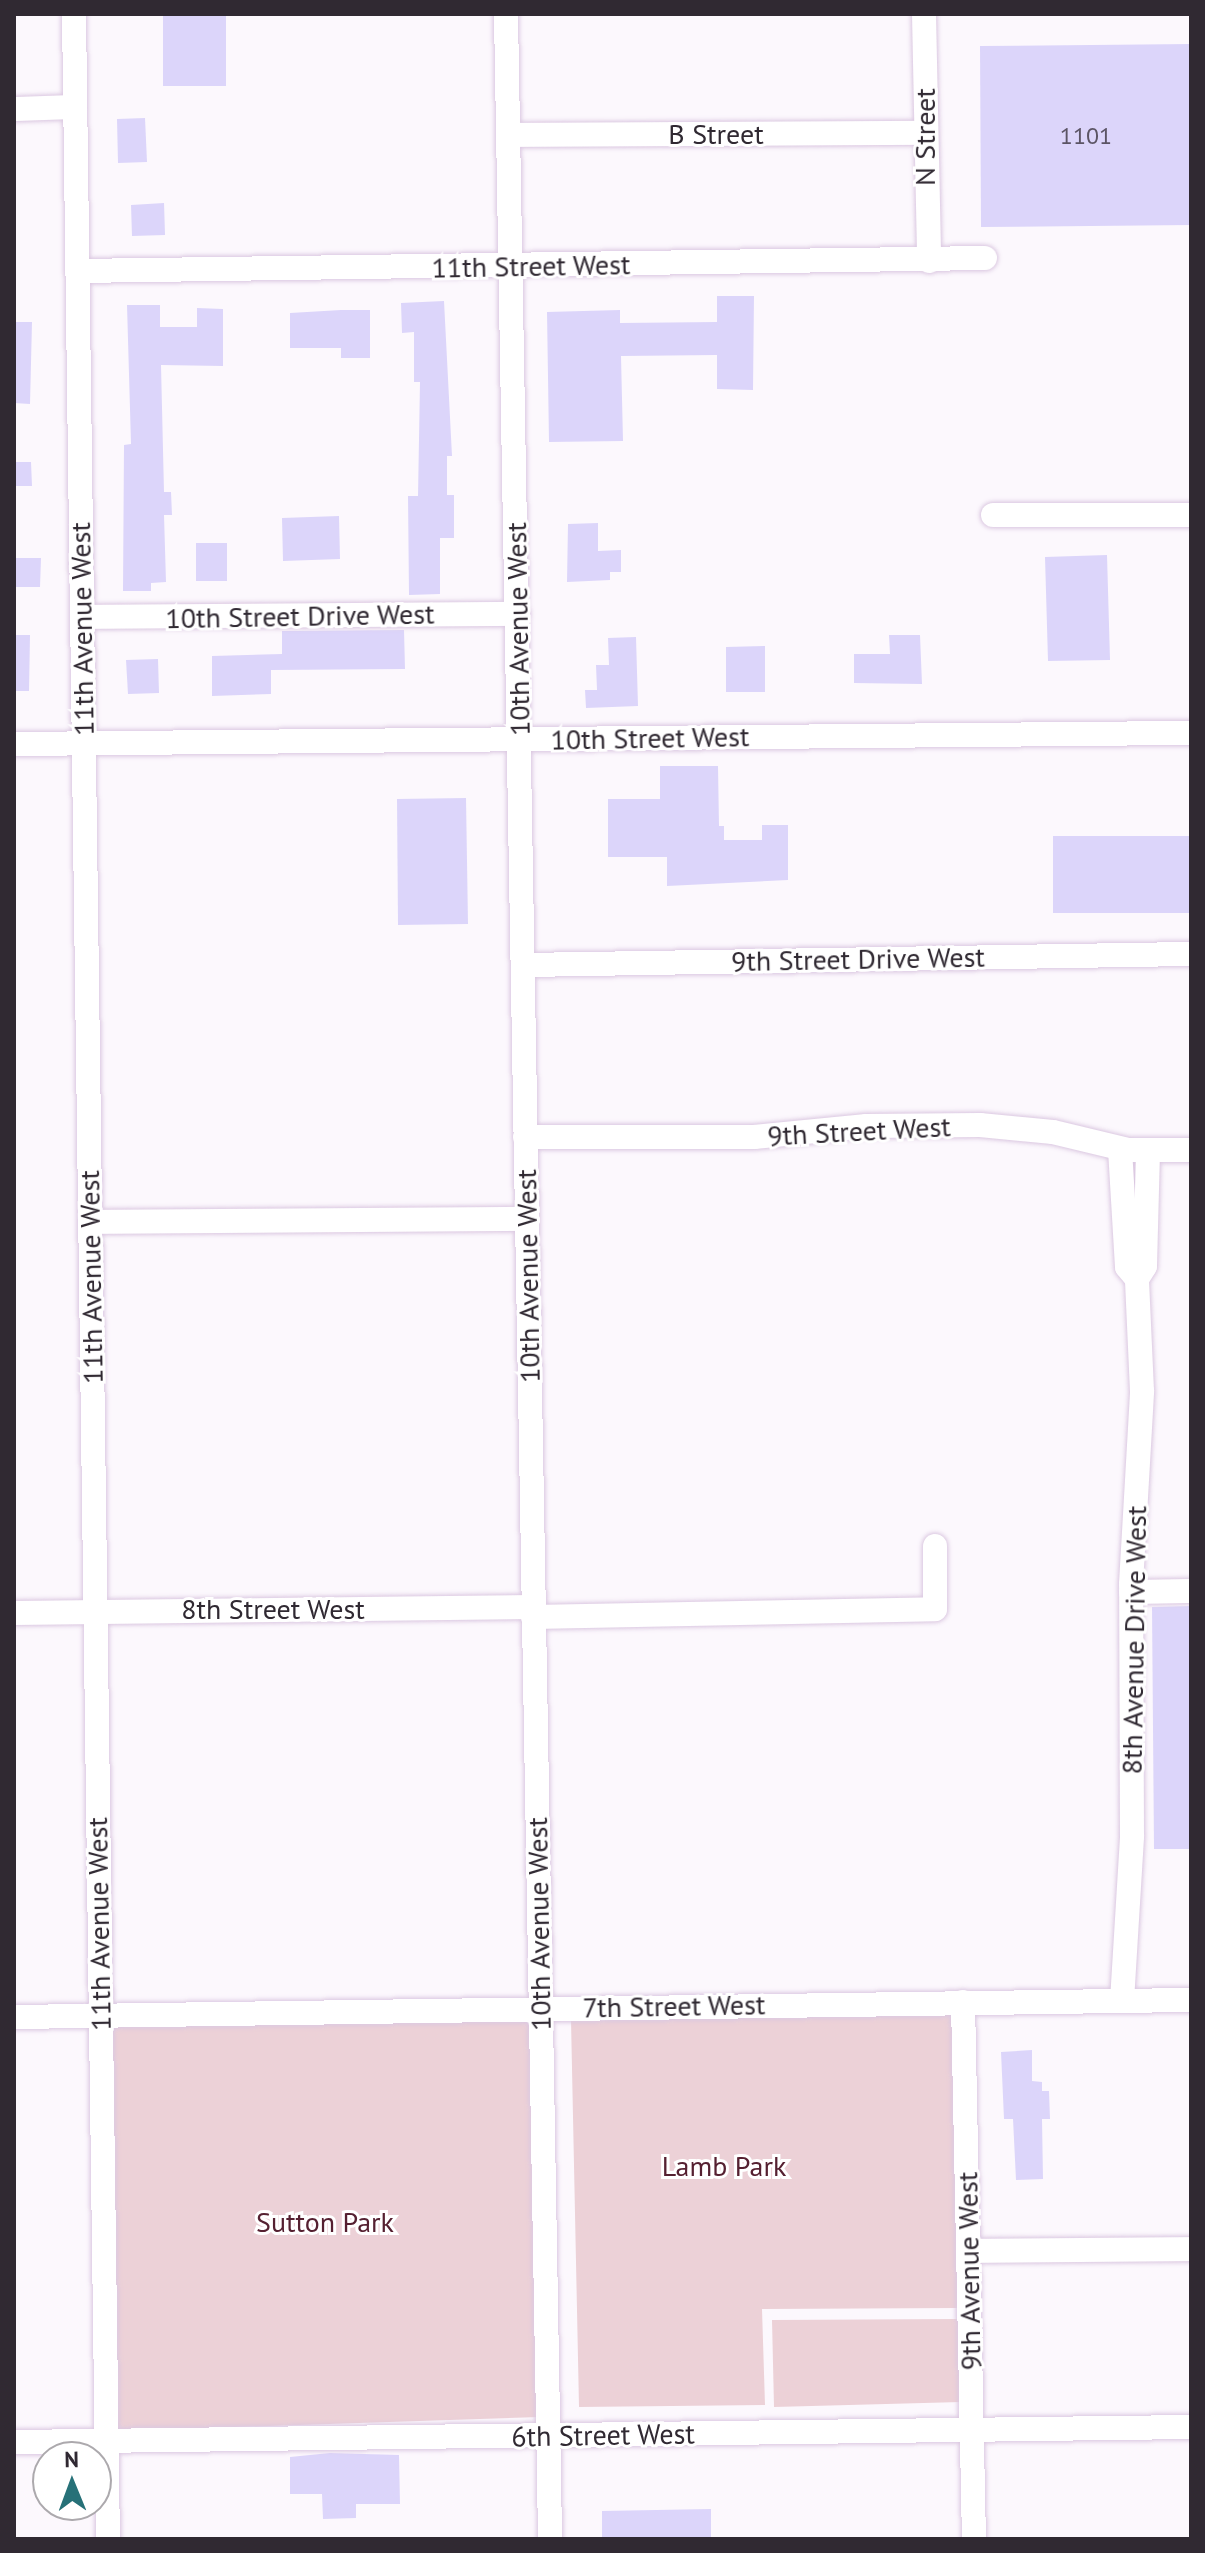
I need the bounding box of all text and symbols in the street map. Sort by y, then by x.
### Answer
street label: N Street [908,88,942,186]
street label: B Street [668,117,764,151]
house number: 1101 [1060,122,1112,150]
street label: 11th Street West [431,247,631,285]
street label: 11th Avenue West [63,521,101,737]
street label: 10th Avenue West [499,521,537,737]
street label: 10th Street Drive West [165,597,435,635]
street label: 10th Street West [550,719,750,757]
street label: 9th Street Drive West [731,940,985,978]
street label: 9th Street West [766,1109,952,1153]
street label: 10th Avenue West [509,1168,547,1384]
street label: 11th Avenue West [72,1169,110,1385]
street label: 8th Avenue Drive West [1115,1505,1153,1775]
street label: 8th Street West [181,1592,365,1626]
street label: 11th Avenue West [80,1816,118,2032]
street label: 10th Avenue West [520,1816,558,2032]
street label: 7th Street West [582,1988,766,2024]
park label: Lamb Park [662,2149,786,2183]
street label: 9th Avenue West [950,2171,988,2371]
park label: Sutton Park [256,2205,394,2239]
street label: 6th Street West [511,2417,695,2453]
north arrow [32,2441,112,2521]
text: N [64,2445,79,2473]

